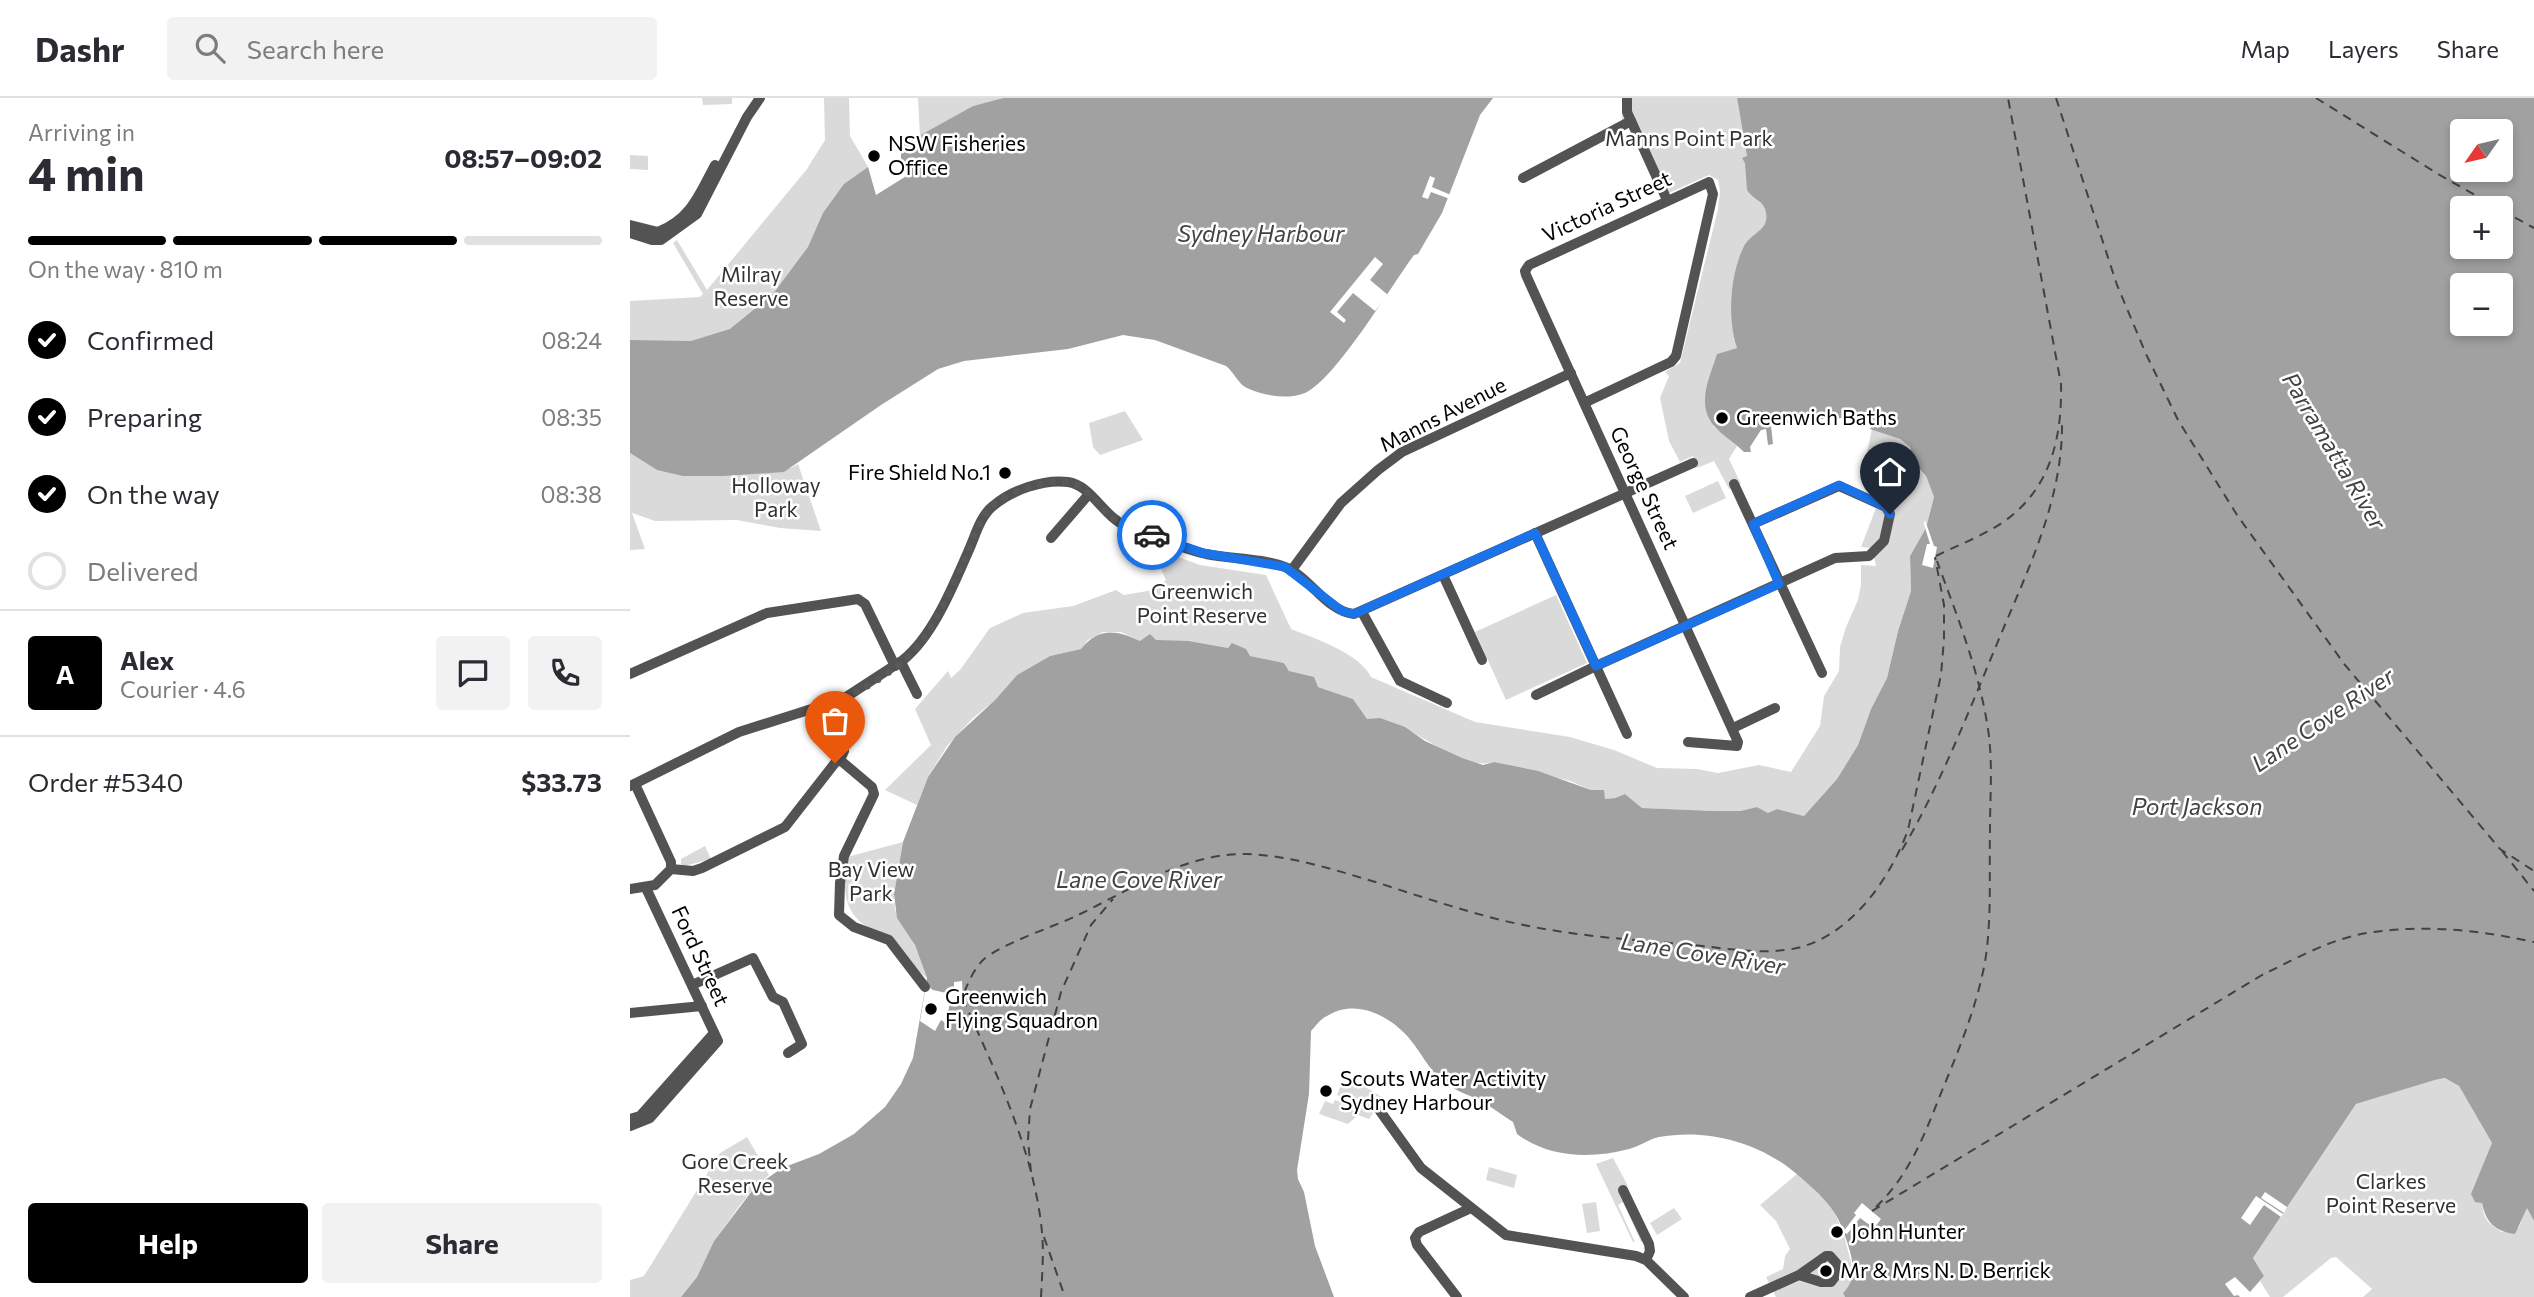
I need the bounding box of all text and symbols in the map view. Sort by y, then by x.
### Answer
search box [167,17,657,80]
text: Dashr [35,28,125,69]
icon: search [191,29,229,67]
text: Search here [247,33,384,64]
text: Map [2241,34,2290,63]
text: Layers [2328,34,2399,63]
text: Share [2437,34,2499,63]
text: Arriving in [28,118,135,146]
north arrow [2450,119,2513,182]
map controls [2450,119,2513,336]
park label: Manns Point Park [1605,125,1773,150]
place label: NSW Fisheries Office [888,130,1026,179]
text: 08:57–09:02 [444,142,602,173]
text: 4 min [28,144,145,200]
marker: NSW Fisheries Office [866,148,882,164]
street label: Victoria Street [1538,165,1675,246]
button: + [2450,196,2513,259]
water label: Sydney Harbour [1177,219,1345,247]
text: On the way · 810 m [28,255,223,283]
park label: Milray Reserve [714,261,788,310]
button: − [2450,273,2513,336]
icon: check [28,321,66,359]
text: Confirmed [87,324,214,355]
text: 08:24 [541,326,602,354]
water label: Parramatta River [2277,367,2393,535]
street label: Manns Avenue [1375,371,1510,456]
icon: check [28,398,66,436]
text: Preparing [87,401,202,432]
text: 08:35 [541,403,602,431]
place label: Greenwich Baths [1736,404,1897,429]
marker: Greenwich Baths [1714,410,1730,426]
street label: George Street [1606,422,1685,553]
pin [1860,442,1920,514]
icon: home [1871,453,1909,491]
place label: Fire Shield No.1 [848,459,991,484]
marker: Fire Shield No.1 [997,465,1013,481]
park label: Holloway Park [731,472,821,521]
icon: check [28,475,66,513]
text: On the way [87,478,220,509]
text: 08:38 [541,480,602,508]
courier [1117,500,1187,570]
icon: car [1133,516,1171,554]
text: Delivered [87,555,198,586]
park label: Greenwich Point Reserve [1137,578,1267,627]
button: chat [436,636,510,710]
button: phone [528,636,602,710]
text: Alex [120,644,174,675]
text: A [56,658,74,689]
water label: Lane Cove River [2246,661,2400,777]
text: Courier · 4.6 [120,675,246,703]
pin [805,691,865,763]
icon: bag [816,702,854,740]
text: Order #5340 [28,766,183,797]
text: $33.73 [521,766,602,797]
water label: Port Jackson [2132,792,2262,820]
park label: Bay View Park [828,856,914,905]
water label: Lane Cove River [1056,865,1223,893]
street label: Ford Street [667,901,735,1009]
water label: Lane Cove River [1619,926,1788,980]
place label: Greenwich Flying Squadron [945,983,1098,1032]
marker: Greenwich Flying Squadron [923,1001,939,1017]
place label: Scouts Water Activity Sydney Harbour [1340,1065,1547,1114]
marker: Scouts Water Activity Sydney Harbour [1318,1083,1334,1099]
park label: Gore Creek Reserve [681,1148,789,1197]
park label: Clarkes Point Reserve [2326,1168,2456,1217]
button: Help [28,1203,308,1283]
button: Share [322,1203,602,1283]
place label: John Hunter [1851,1218,1965,1243]
marker: John Hunter [1829,1224,1845,1240]
place label: Mr & Mrs N. D. Berrick [1840,1257,2051,1282]
marker: Mr & Mrs N. D. Berrick [1818,1263,1834,1279]

